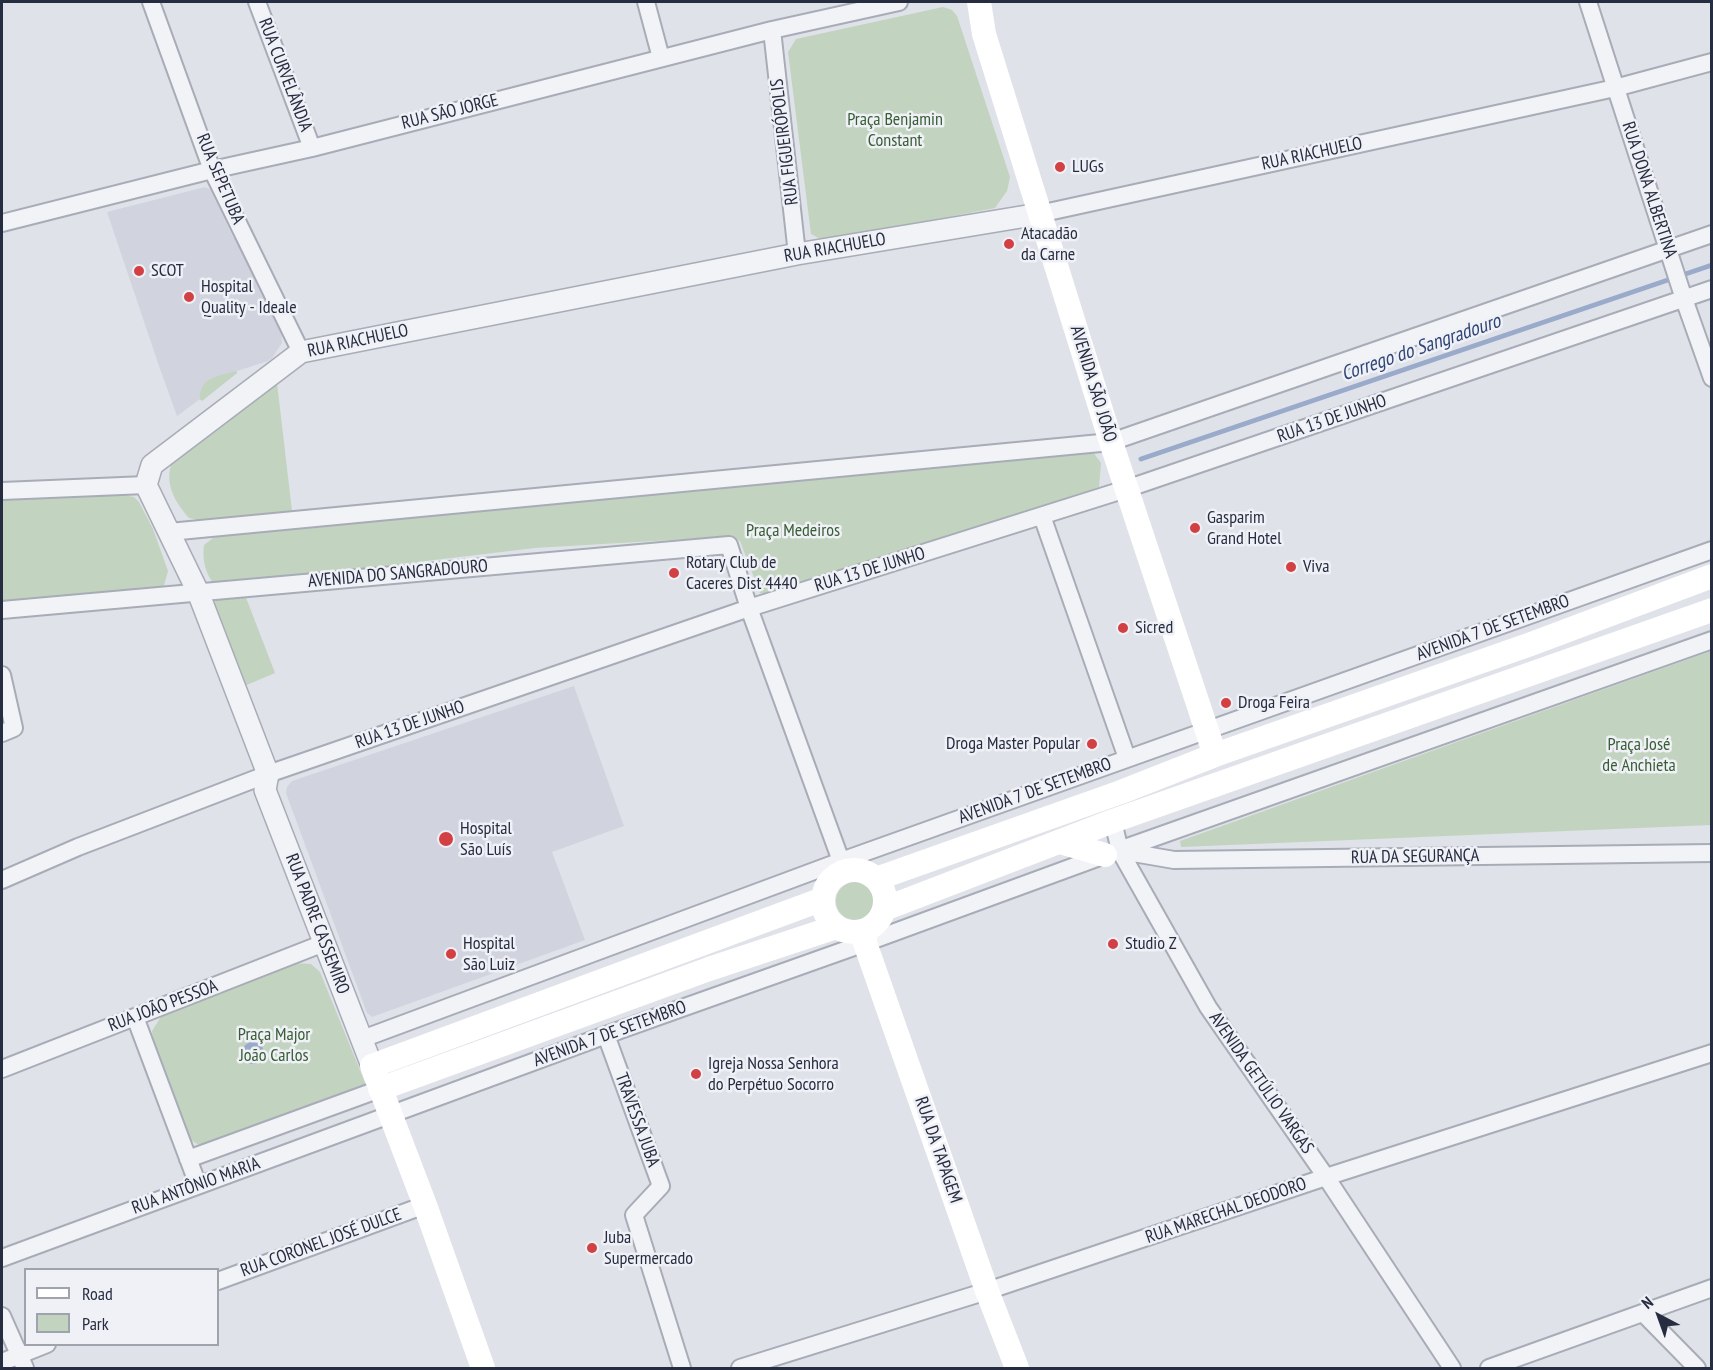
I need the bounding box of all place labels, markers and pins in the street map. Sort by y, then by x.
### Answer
place label: LUGs [1072,156,1104,178]
marker: LUGs [1053,160,1067,174]
place label: Atacadão da Carne [1021,223,1078,266]
marker: Atacadão da Carne [1002,237,1016,251]
place label: SCOT [151,260,184,282]
marker: SCOT [132,264,146,278]
place label: Hospital Quality - Ideale [201,276,297,318]
marker: Hospital Quality - Ideale [182,290,196,304]
place label: Gasparim Grand Hotel [1207,507,1281,550]
marker: Gasparim Grand Hotel [1188,521,1202,535]
place label: Rotary Club de Caceres Dist 4440 [686,552,798,594]
place label: Viva [1303,556,1329,578]
marker: Viva [1284,560,1298,574]
marker: Rotary Club de Caceres Dist 4440 [667,566,681,580]
place label: Sicred [1135,617,1173,639]
marker: Sicred [1116,621,1130,635]
place label: Droga Feira [1238,692,1310,714]
marker: Droga Feira [1219,696,1233,710]
place label: Droga Master Popular [946,733,1080,755]
marker: Droga Master Popular [1085,737,1099,751]
place label: Hospital São Luís [460,818,512,860]
marker: Hospital São Luís [437,830,455,848]
place label: Hospital São Luiz [463,933,515,976]
place label: Studio Z [1125,933,1177,955]
marker: Studio Z [1106,937,1120,951]
marker: Hospital São Luiz [444,947,458,961]
place label: Igreja Nossa Senhora do Perpétuo Socorro [708,1053,839,1096]
marker: Igreja Nossa Senhora do Perpétuo Socorro [689,1067,703,1081]
place label: Juba Supermercado [604,1227,693,1270]
marker: Juba Supermercado [585,1241,599,1255]

